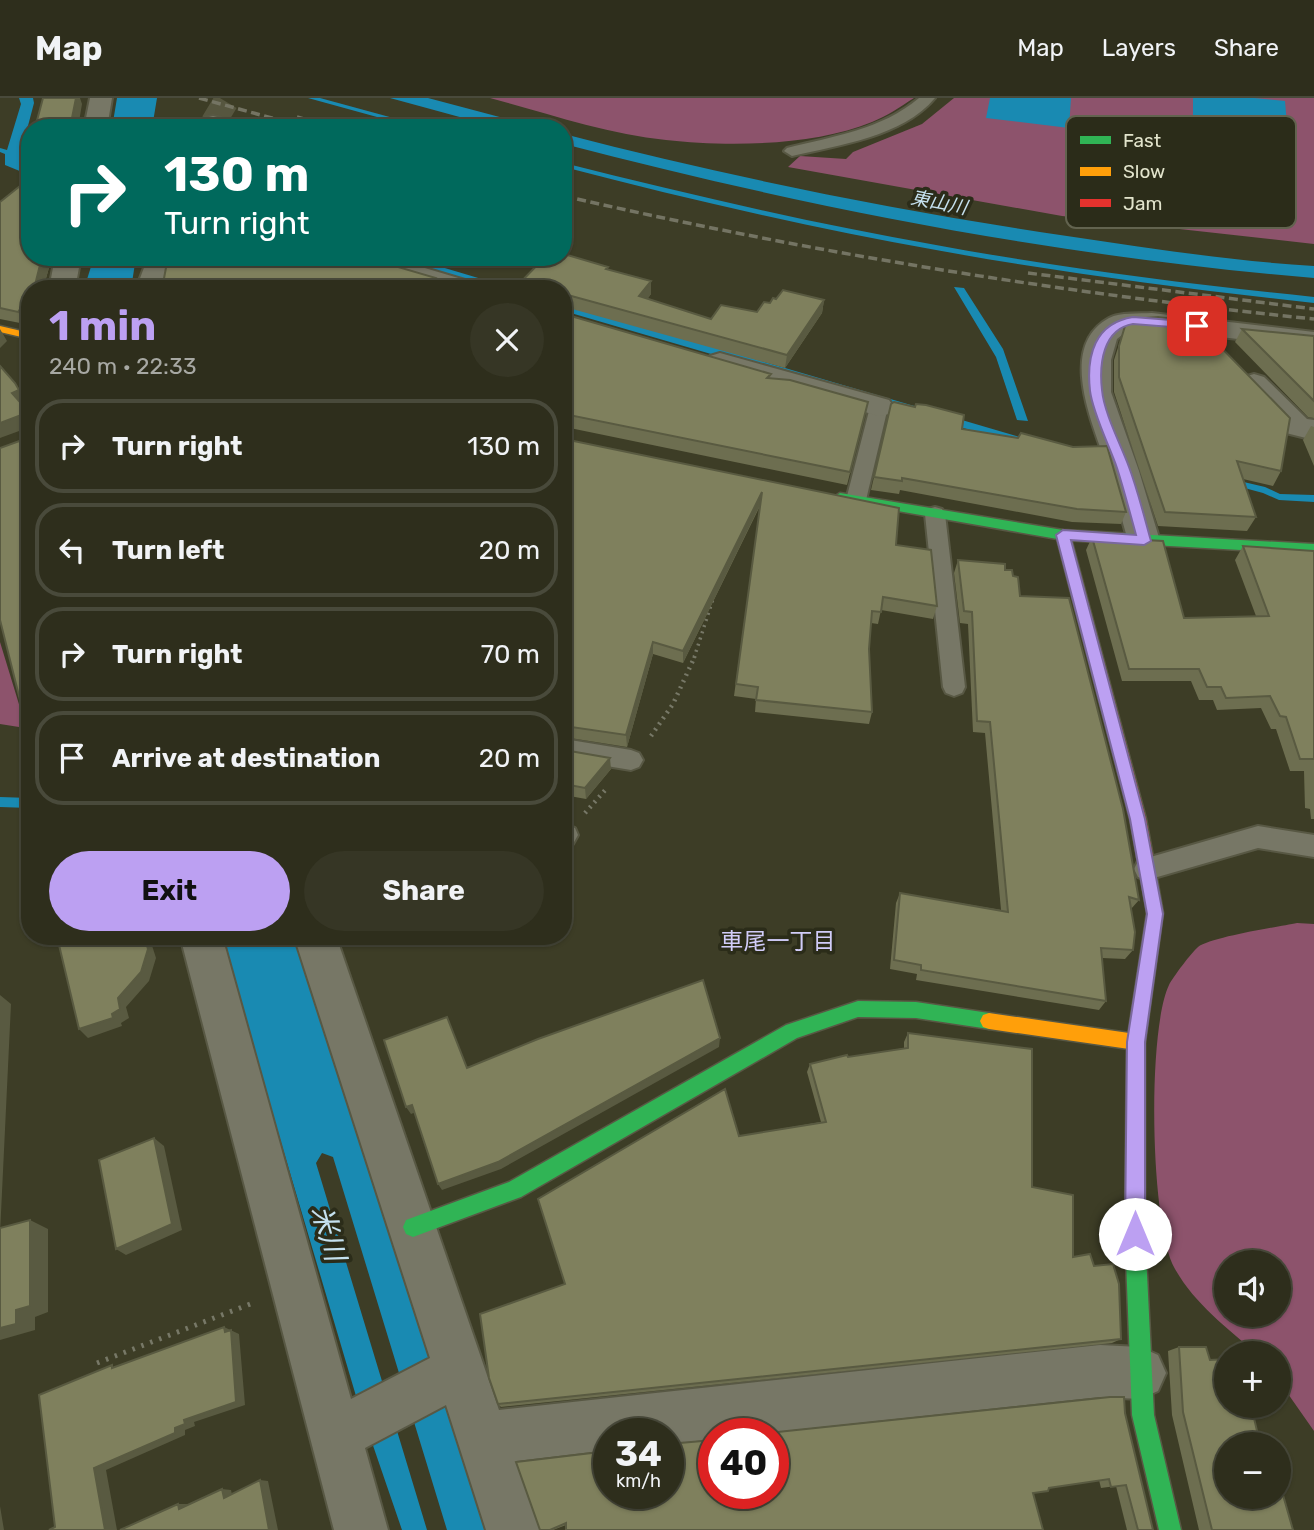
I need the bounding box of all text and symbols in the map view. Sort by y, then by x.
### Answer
text: Map [35,29,103,68]
text: Map [1017,34,1064,62]
text: Layers [1102,34,1176,62]
text: Share [1214,34,1279,62]
legend [1066,116,1296,228]
text: Fast [1123,129,1162,152]
text: 130 m [164,145,309,203]
icon: right [49,147,140,238]
text: Slow [1123,160,1165,183]
water label: 東山川 [909,186,971,220]
text: Jam [1123,192,1162,215]
text: Turn right [164,204,309,242]
pin [1167,296,1227,356]
text: 1 min [49,301,156,351]
button: close [470,303,544,377]
icon: arrive [1178,307,1216,345]
text: 240 m · 22:33 [49,352,197,380]
icon: right [53,427,91,465]
text: Turn right [112,431,242,462]
text: 130 m [467,431,540,462]
icon: left [53,531,91,569]
text: Turn left [112,535,224,566]
text: 20 m [479,535,540,566]
icon: right [53,635,91,673]
text: Turn right [112,639,242,670]
text: 70 m [481,639,540,670]
icon: arrive [53,739,91,777]
text: Arrive at destination [112,743,380,774]
text: 20 m [479,743,540,774]
button: Exit [49,851,290,931]
button: Share [304,851,544,931]
district label: 車尾一丁目 [721,927,836,955]
position arrow [1098,1197,1172,1271]
water label: 米川 [305,1202,353,1267]
map controls [1214,1250,1291,1509]
button: sound [1214,1250,1291,1327]
button: + [1214,1341,1291,1418]
speed limit sign: 40 [698,1418,789,1509]
button: − [1214,1432,1291,1509]
text: 34 [615,1433,662,1475]
text: km/h [616,1470,661,1492]

